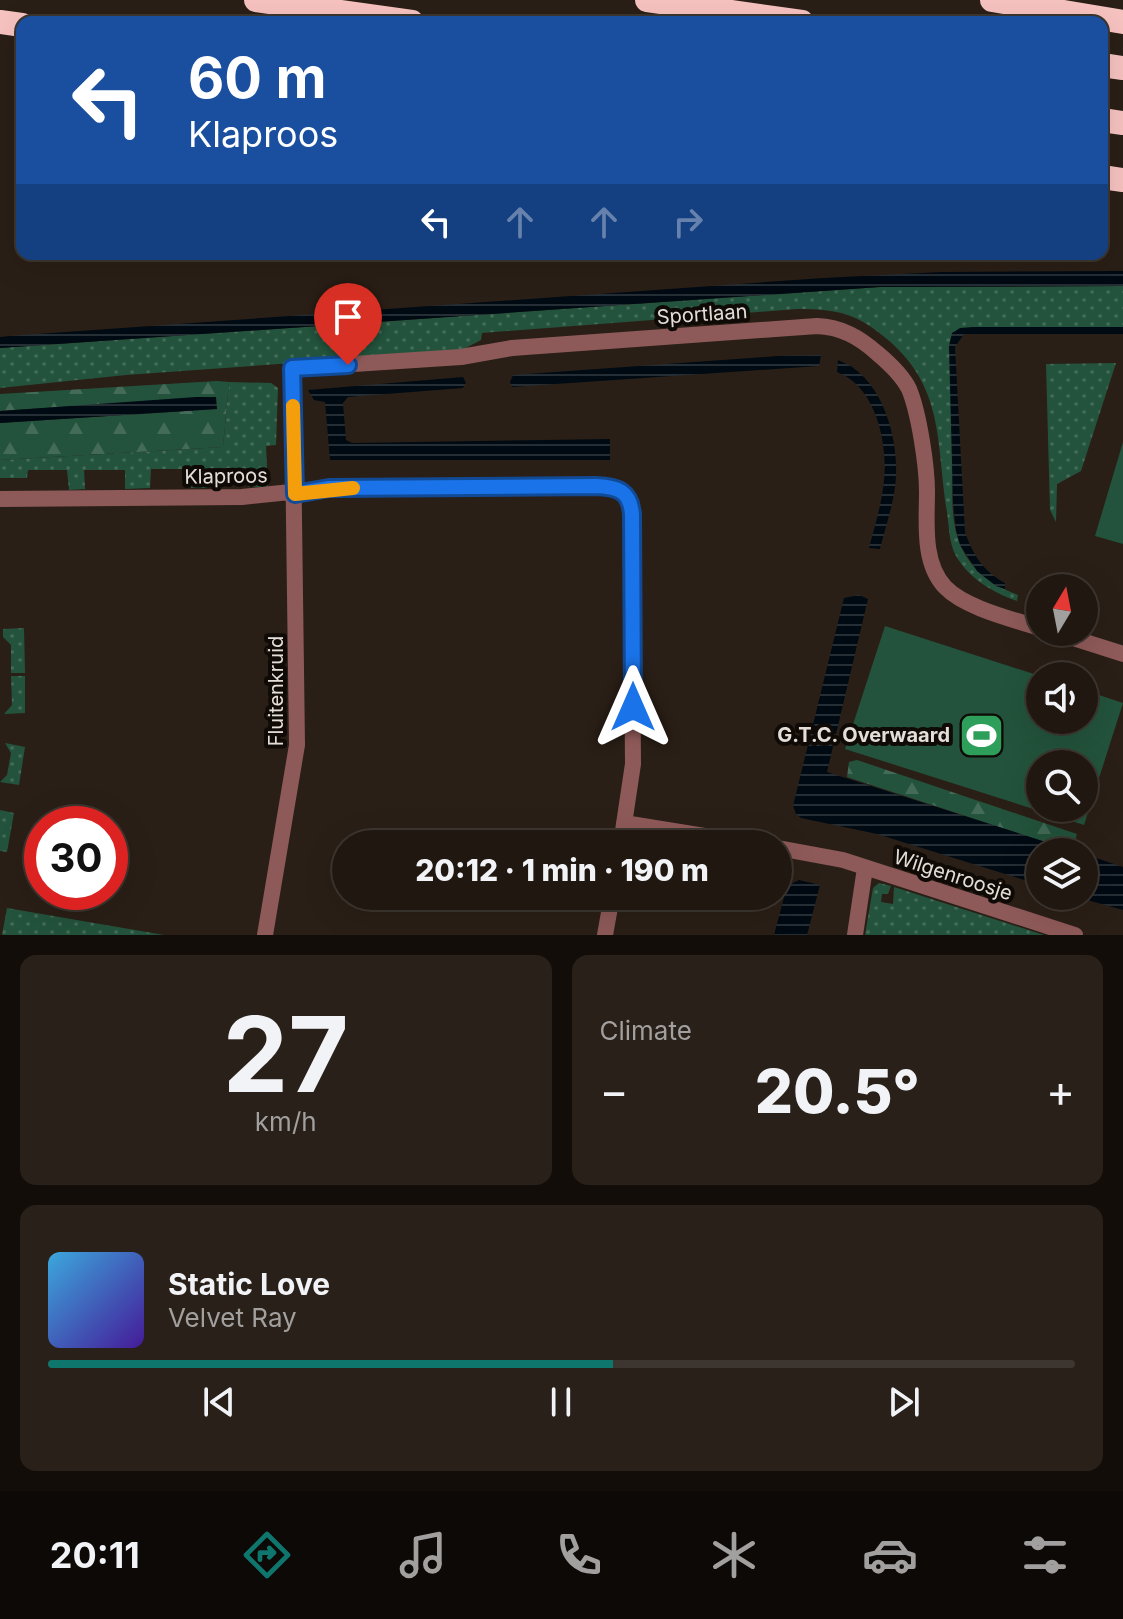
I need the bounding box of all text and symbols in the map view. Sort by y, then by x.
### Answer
text: 60 m [188,44,327,112]
icon: left [56,48,160,152]
text: Klaproos [188,112,338,156]
icon: left [414,200,458,244]
icon: ahead [498,200,542,244]
icon: ahead [582,200,626,244]
icon: right [666,200,710,244]
pin [314,283,382,365]
icon: arrive [326,295,370,339]
street label: Sportlaan [656,299,748,329]
street label: Klaproos [184,463,268,489]
north arrow [1026,574,1098,646]
map controls [1026,574,1098,910]
street label: Fluitenkruid [264,636,288,746]
button: sound [1026,662,1098,734]
position arrow [591,665,675,749]
sports icon: G.T.C. Overwaard [957,711,1005,759]
place label: G.T.C. Overwaard [777,723,950,747]
button: search [1026,750,1098,822]
speed limit sign: 30 [24,806,128,910]
button: layers [1026,838,1098,910]
street label: Wilgenroosje [891,845,1015,905]
text: 20:12 · 1 min · 190 m [415,852,709,888]
text: 27 [223,991,349,1117]
text: Climate [600,1015,692,1046]
text: 20.5° [755,1055,920,1127]
text: − [600,1064,629,1118]
text: + [1046,1064,1075,1118]
text: km/h [255,1106,317,1137]
text: Static Love [168,1266,330,1302]
text: Velvet Ray [168,1302,297,1333]
icon: previous [197,1380,241,1424]
icon: pause [539,1380,583,1424]
icon: next [882,1380,926,1424]
icon: directions [239,1527,295,1583]
icon: music [395,1527,451,1583]
icon: phone [551,1527,607,1583]
icon: climate [706,1527,762,1583]
icon: car [862,1527,918,1583]
icon: filters [1017,1527,1073,1583]
text: 20:11 [50,1533,140,1577]

